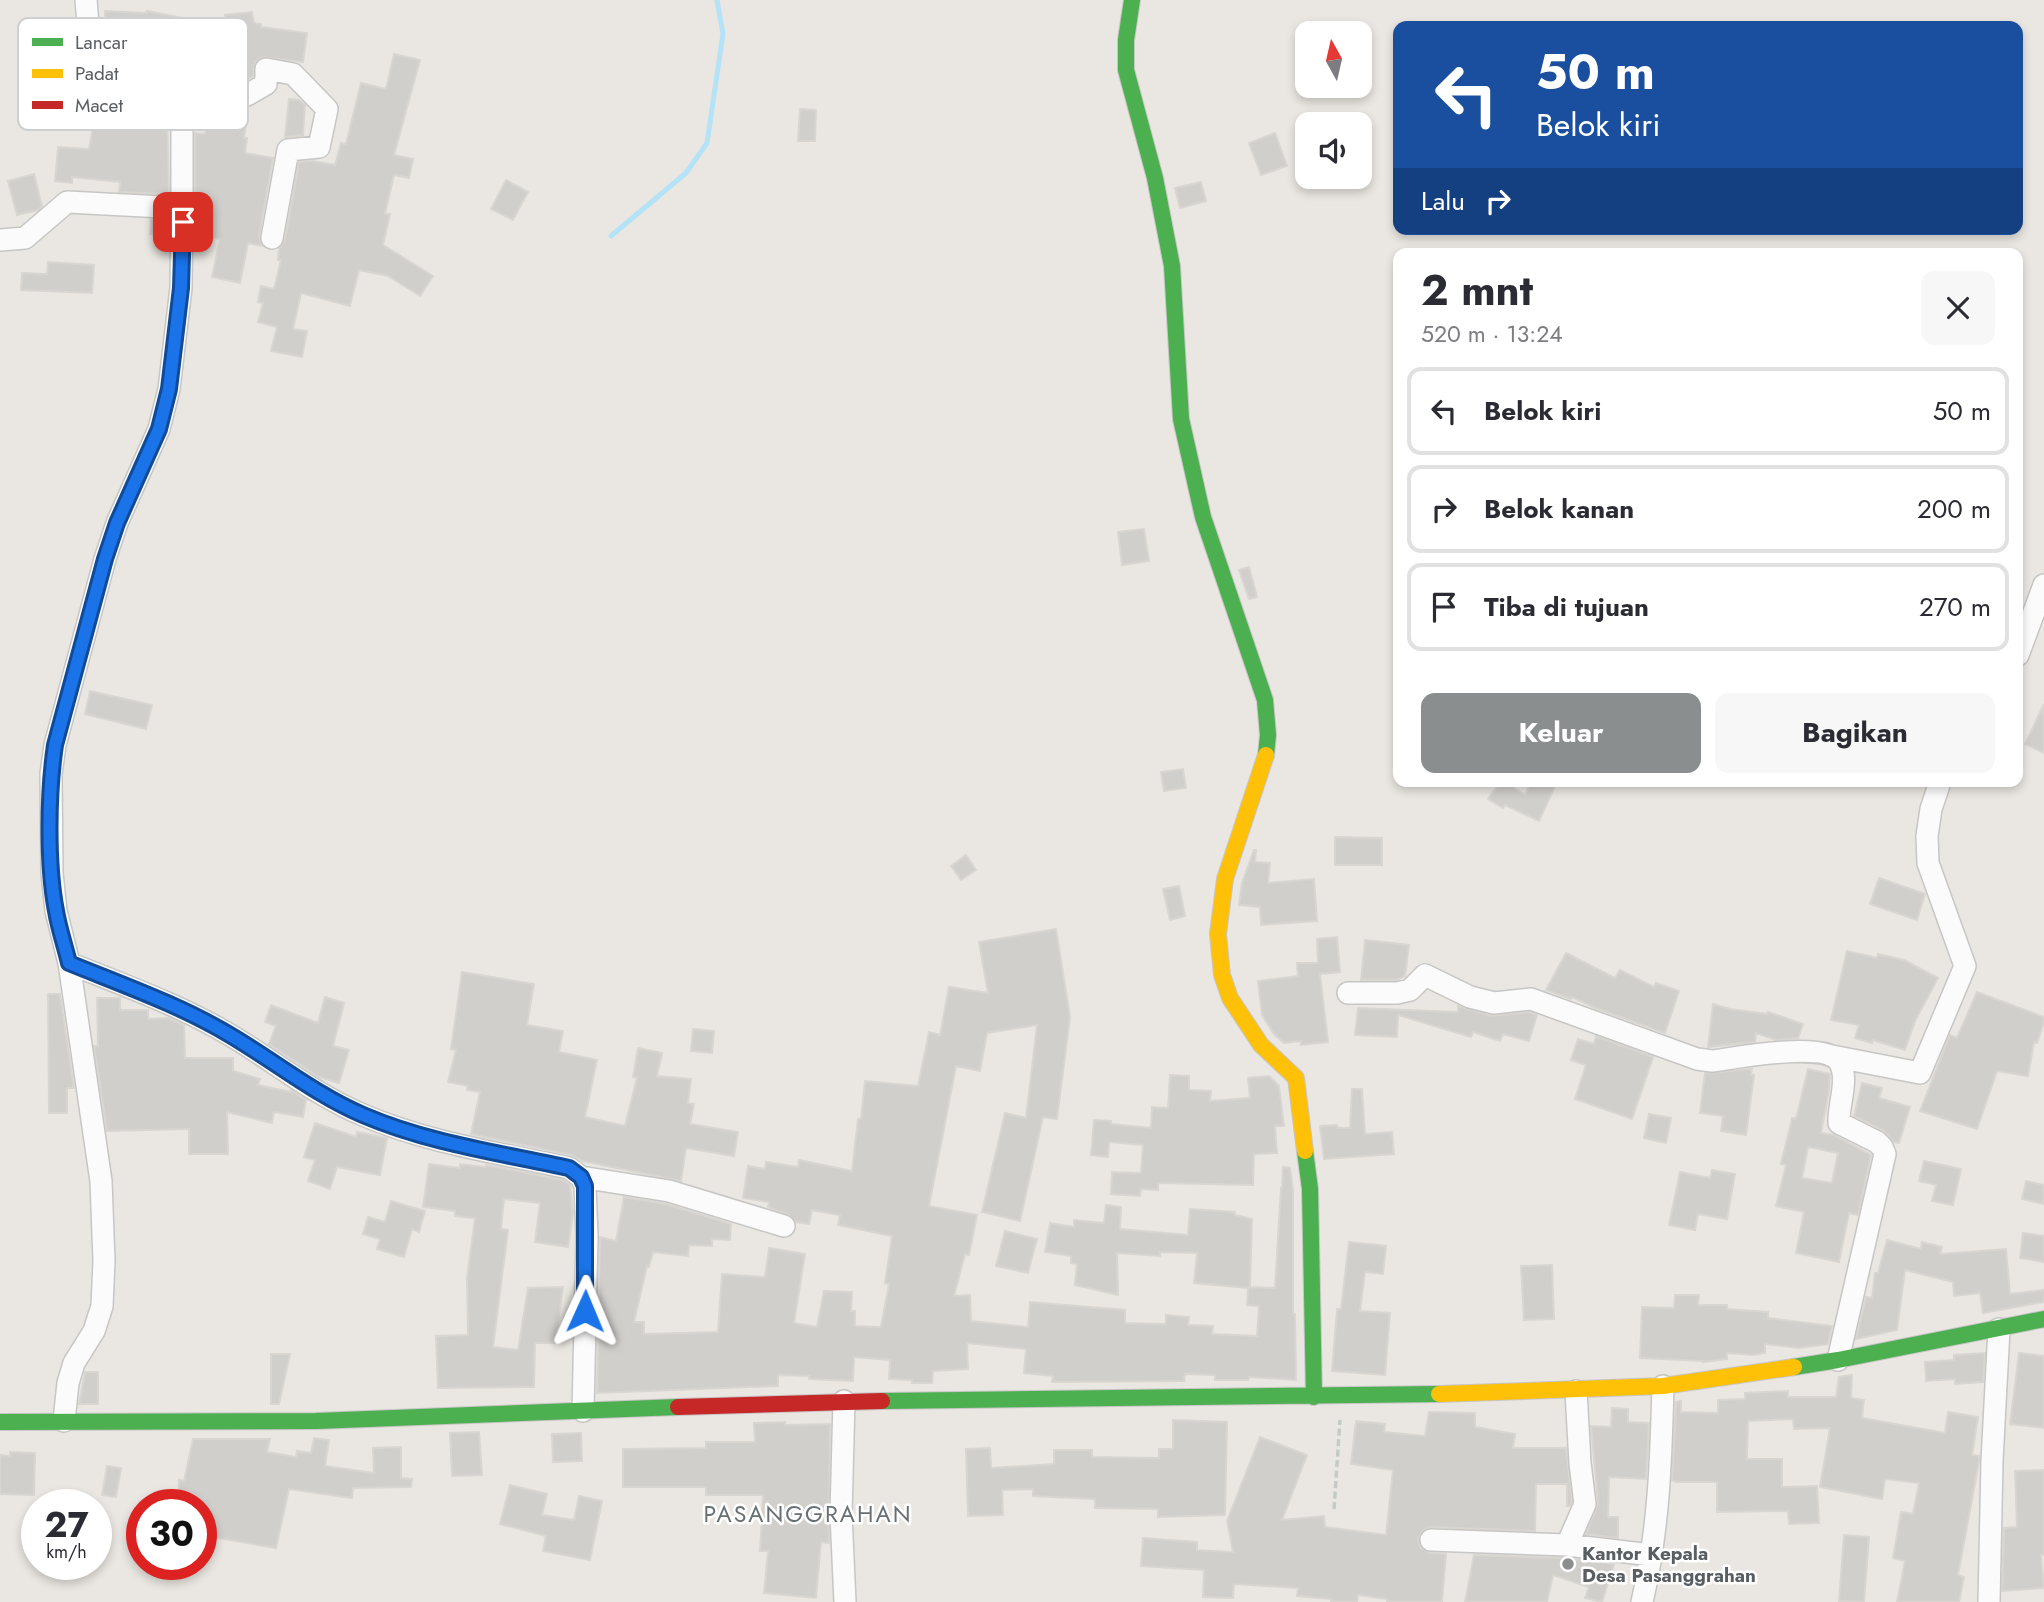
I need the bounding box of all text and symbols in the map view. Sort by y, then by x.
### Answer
legend [18,18,248,130]
north arrow [1295,21,1372,98]
map controls [1295,21,1372,189]
text: Lancar [75,29,128,56]
text: 50 m [1536,37,1655,107]
icon: left [1421,49,1512,140]
text: Padat [75,60,119,87]
text: Macet [75,92,123,119]
text: Belok kiri [1536,102,1661,148]
button: sound [1295,112,1372,189]
text: Lalu [1421,182,1465,220]
icon: right [1479,182,1517,220]
pin [153,192,213,252]
icon: arrive [164,203,202,241]
text: 2 mnt [1421,260,1533,321]
button: close [1921,271,1995,345]
text: 520 m · 13:24 [1421,317,1563,351]
icon: left [1425,392,1463,430]
text: Belok kiri [1484,392,1601,430]
text: 50 m [1933,392,1991,430]
icon: right [1425,490,1463,528]
text: Belok kanan [1484,490,1634,528]
text: 200 m [1917,490,1991,528]
icon: arrive [1425,588,1463,626]
text: Tiba di tujuan [1484,588,1649,626]
text: 270 m [1919,588,1991,626]
button: Keluar [1421,693,1701,773]
button: Bagikan [1715,693,1995,773]
position arrow [548,1274,622,1348]
speed limit sign: 30 [126,1489,217,1580]
district label: PASANGGRAHAN [704,1497,912,1531]
text: 27 [44,1500,89,1550]
text: km/h [46,1539,87,1565]
place label: Kantor Kepala Desa Pasanggrahan [1582,1540,1756,1589]
marker: Kantor Kepala Desa Pasanggrahan [1560,1556,1576,1572]

